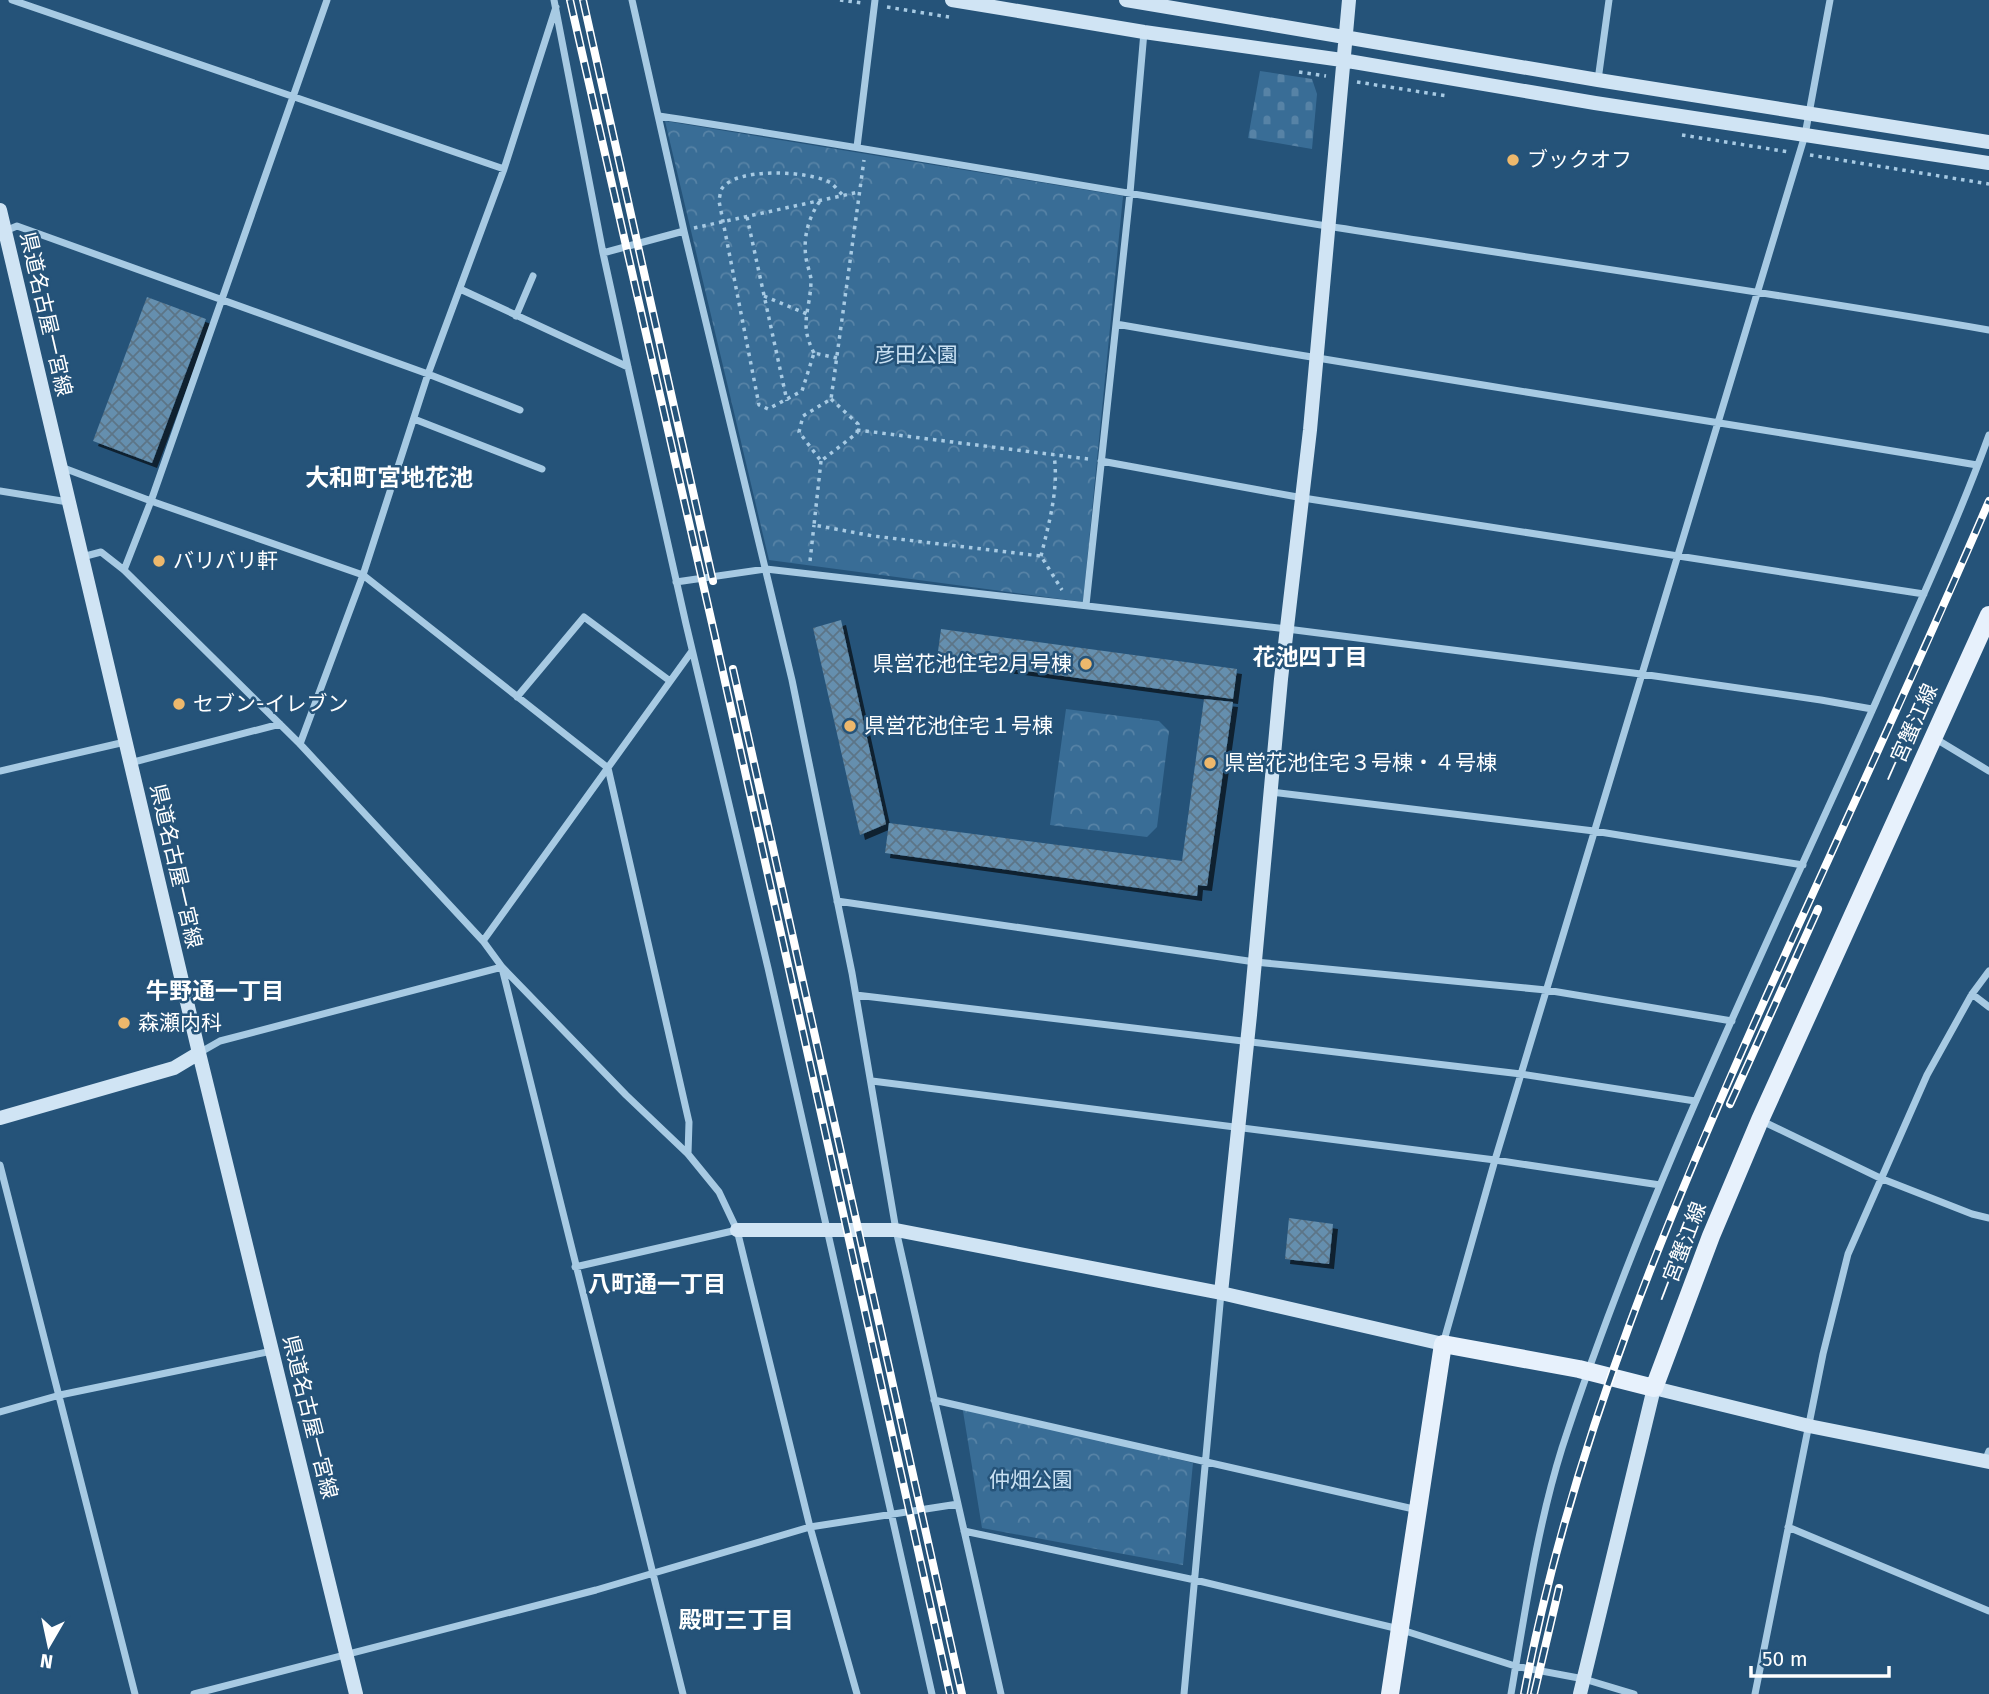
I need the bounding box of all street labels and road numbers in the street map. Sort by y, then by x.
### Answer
street label: 県道名古屋一宮線 [14,229,78,399]
street label: 一宮蟹江線 [1877,680,1943,786]
street label: 県道名古屋一宮線 [144,781,208,951]
street label: 一宮蟹江線 [1650,1198,1712,1306]
street label: 県道名古屋一宮線 [277,1332,343,1502]

